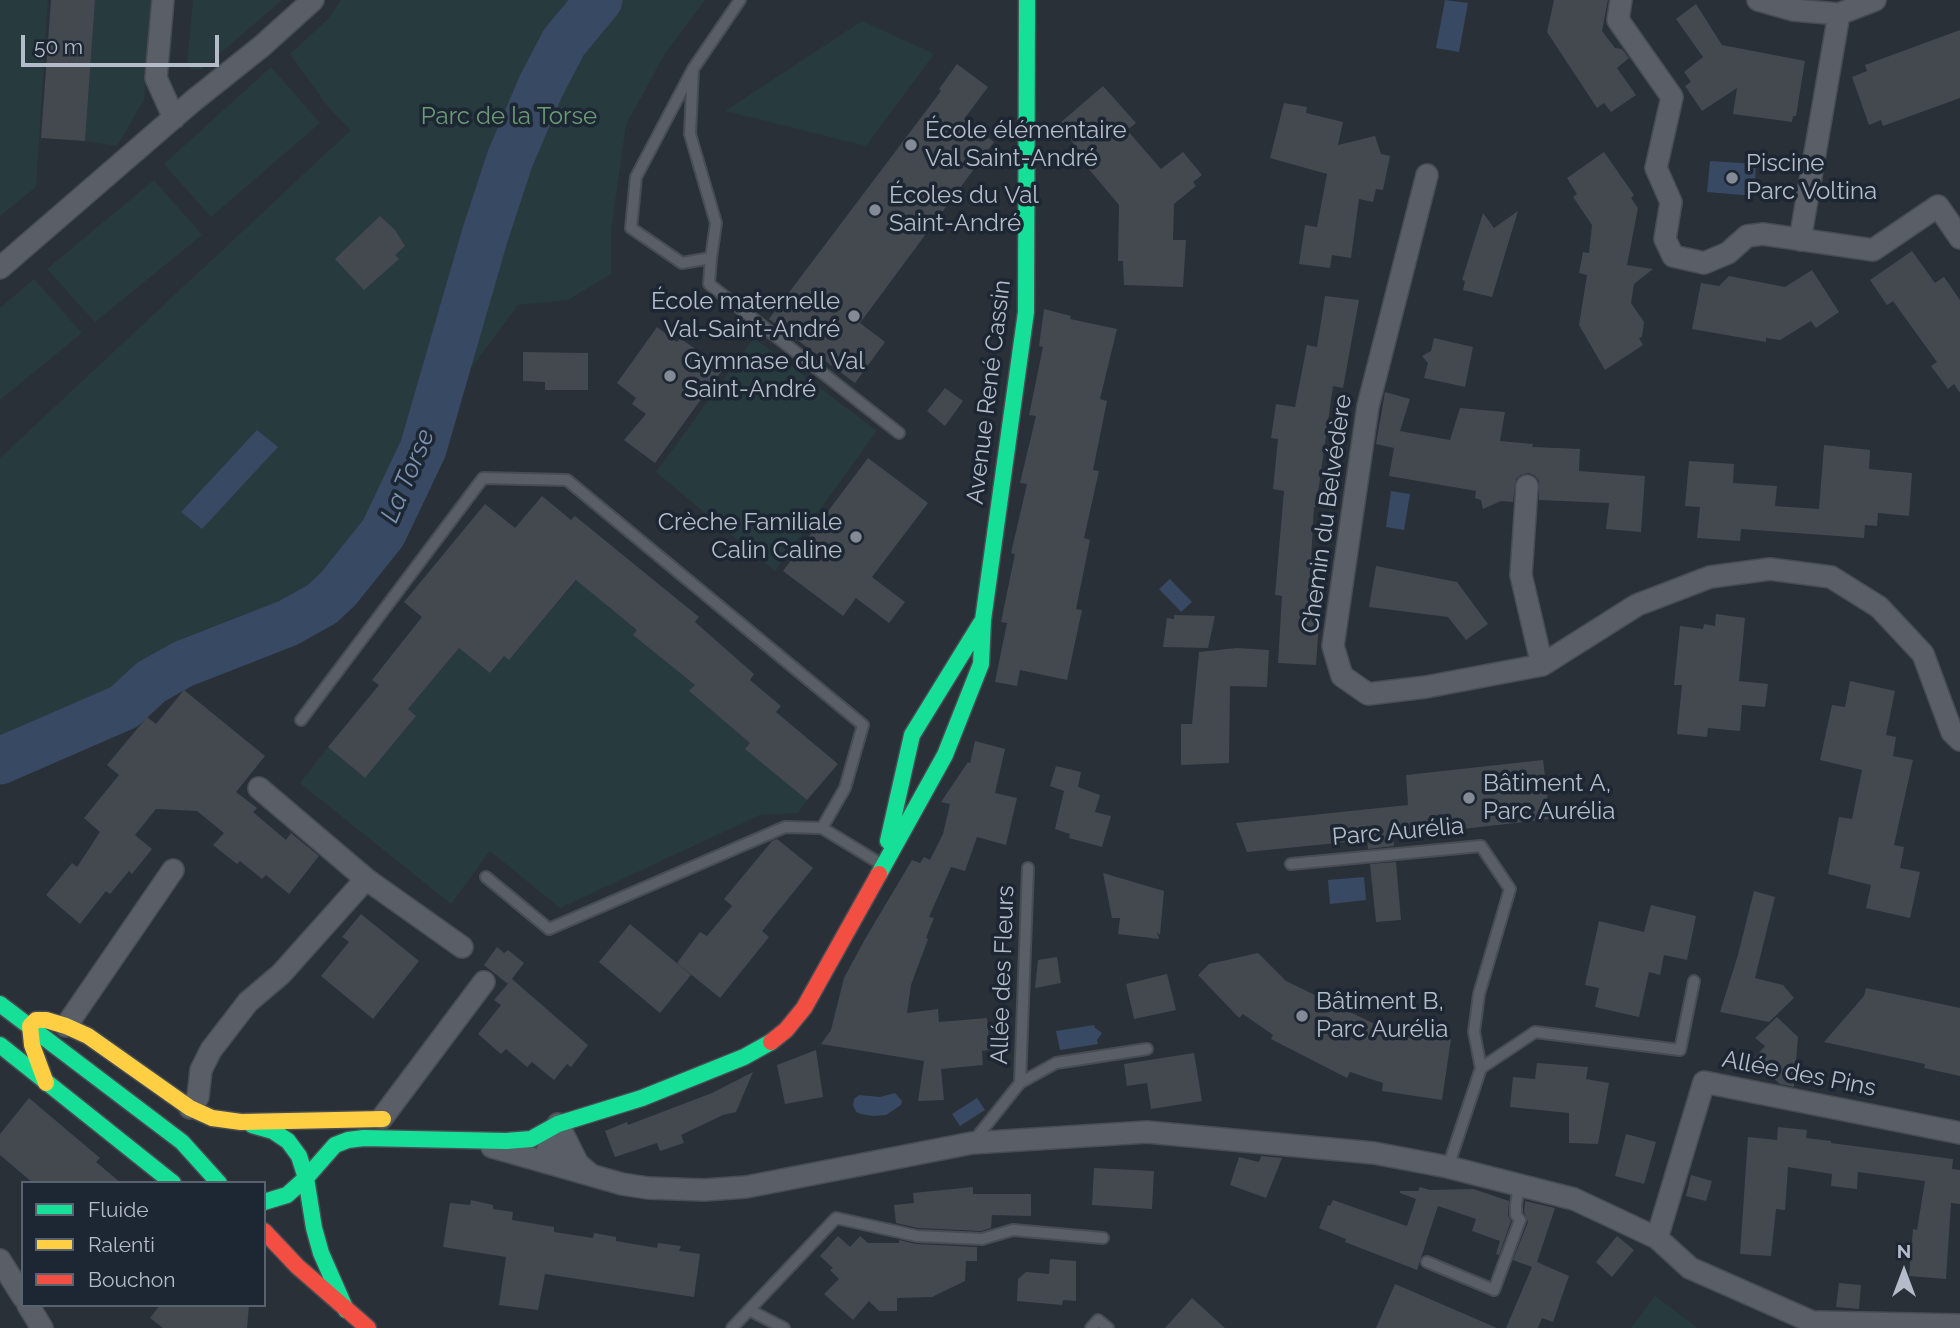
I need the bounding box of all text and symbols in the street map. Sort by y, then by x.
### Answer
scale bar [24,21,222,65]
text: 50 m [34,34,83,59]
park label: Parc de la Torse [421,103,597,131]
place label: École élémentaire Val Saint-André [925,117,1127,173]
marker: École élémentaire Val Saint-André [903,137,919,153]
place label: Piscine Parc Voltina [1746,150,1877,206]
marker: Piscine Parc Voltina [1724,170,1740,186]
place label: Écoles du Val Saint-André [889,182,1039,238]
marker: Écoles du Val Saint-André [867,202,883,218]
street label: Avenue René Cassin [961,278,1017,506]
place label: École maternelle Val-Saint-André [651,288,840,344]
marker: École maternelle Val-Saint-André [846,308,862,324]
place label: Gymnase du Val Saint-André [684,348,865,404]
marker: Gymnase du Val Saint-André [662,368,678,384]
street label: Chemin du Belvédère [1296,393,1358,635]
water label: La Torse [374,425,442,527]
place label: Crèche Familiale Calin Caline [658,509,842,565]
marker: Crèche Familiale Calin Caline [848,529,864,545]
place label: Bâtiment A, Parc Aurélia [1483,770,1615,826]
marker: Bâtiment A, Parc Aurélia [1461,790,1477,806]
street label: Parc Aurélia [1331,812,1465,852]
street label: Allée des Fleurs [985,885,1021,1065]
place label: Bâtiment B, Parc Aurélia [1316,988,1448,1044]
marker: Bâtiment B, Parc Aurélia [1294,1008,1310,1024]
street label: Allée des Pins [1720,1045,1878,1103]
legend [21,1181,266,1307]
text: Fluide [88,1197,149,1222]
text: Ralenti [88,1232,155,1257]
north arrow [1869,1237,1939,1307]
text: N [1897,1240,1911,1262]
text: Bouchon [88,1267,175,1292]

